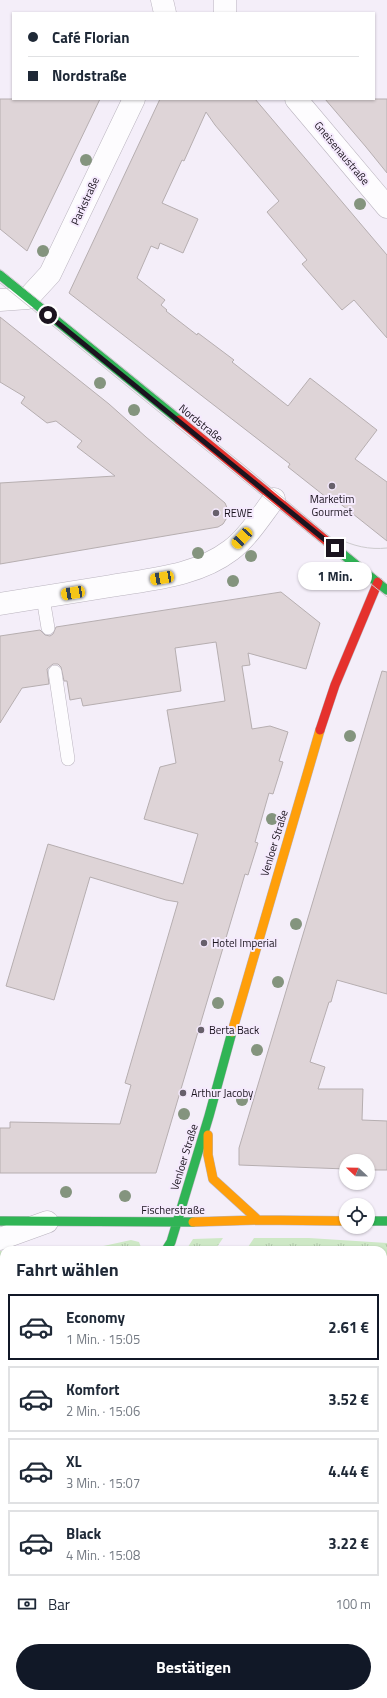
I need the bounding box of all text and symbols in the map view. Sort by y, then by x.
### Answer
text: Café Florian [52,26,129,49]
text: Nordstraße [52,64,127,87]
street label: Gneisenaustraße [311,118,374,189]
street label: Parkstraße [67,174,103,228]
route start [39,306,57,324]
street label: Nordstraße [175,400,227,446]
marker: Marketim Gourmet [327,481,337,491]
place label: Marketim Gourmet [310,491,354,520]
place label: REWE [224,505,253,521]
marker: REWE [211,508,221,518]
car [229,525,255,551]
route end [326,539,344,557]
callout: 1 Min. [298,562,372,590]
text: 1 Min. [317,566,353,586]
car [149,570,175,586]
car [60,585,86,601]
street label: Venloer Straße [256,807,292,878]
place label: Hotel Imperial [212,935,277,951]
marker: Hotel Imperial [199,938,209,948]
place label: Berta Back [209,1022,260,1038]
marker: Berta Back [196,1025,206,1035]
place label: Arthur Jacoby [191,1085,254,1101]
marker: Arthur Jacoby [178,1088,188,1098]
street label: Venloer Straße [166,1121,202,1192]
north arrow [339,1154,375,1190]
map controls [339,1154,375,1234]
button: locate [339,1198,375,1234]
street label: Fischerstraße [141,1202,205,1218]
text: Fahrt wählen [16,1256,119,1283]
text: Economy [66,1306,125,1329]
icon: car [18,1309,54,1345]
text: 2.61 € [328,1316,369,1339]
text: 1 Min. · 15:05 [66,1329,140,1349]
text: Komfort [66,1378,120,1401]
icon: car [18,1381,54,1417]
text: 3.52 € [328,1388,369,1411]
text: 2 Min. · 15:06 [66,1401,140,1421]
text: XL [66,1450,82,1473]
icon: car [18,1453,54,1489]
text: 4.44 € [328,1460,369,1483]
text: 3 Min. · 15:07 [66,1473,140,1493]
text: Black [66,1522,101,1545]
icon: car [18,1525,54,1561]
text: 3.22 € [328,1532,369,1555]
text: 4 Min. · 15:08 [66,1545,140,1565]
icon: cash [16,1593,38,1615]
text: Bar [48,1593,70,1616]
text: 100 m [335,1594,371,1614]
button: Bestätigen [16,1644,371,1690]

